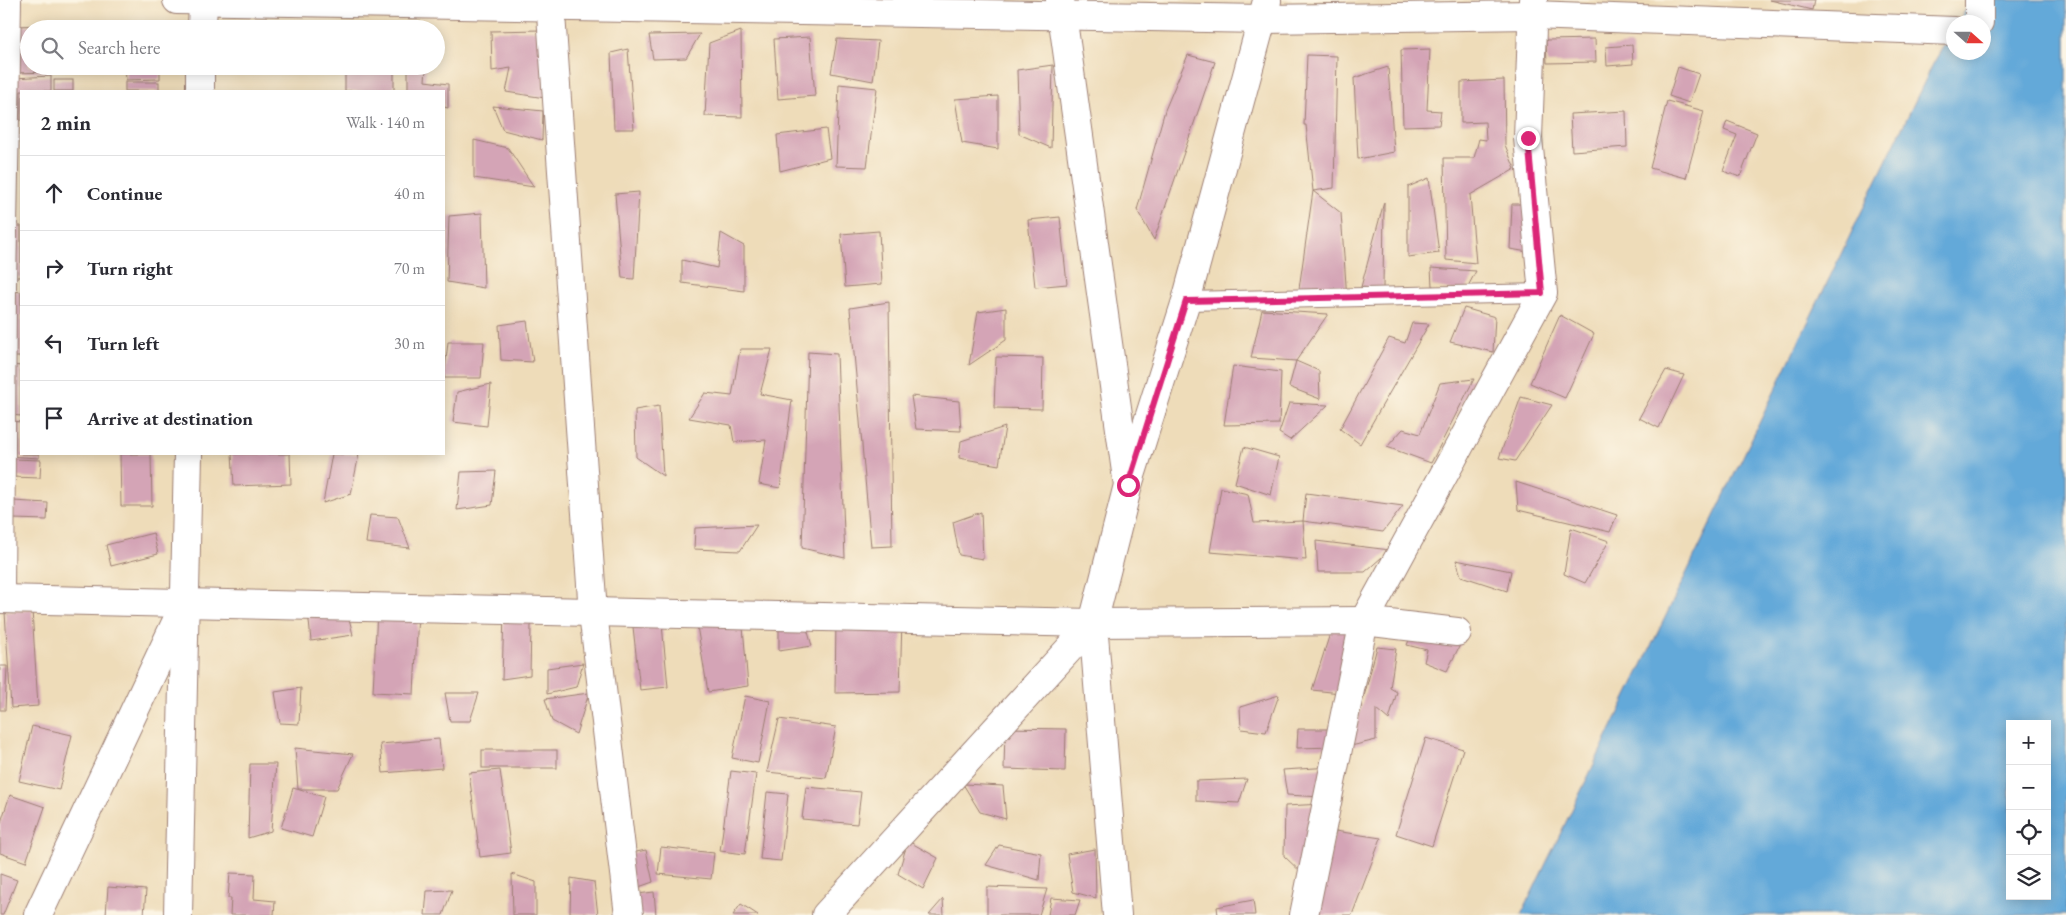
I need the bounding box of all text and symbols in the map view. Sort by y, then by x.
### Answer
north arrow [1946,15,1991,60]
search box [20,20,445,75]
icon: search [38,34,66,62]
text: Search here [78,35,160,60]
text: 2 min [40,109,91,136]
text: Walk · 140 m [346,112,425,133]
route end [1517,127,1540,150]
icon: ahead [40,179,68,207]
text: Continue [87,181,162,206]
text: 40 m [394,183,425,204]
icon: right [40,254,68,282]
text: Turn right [87,256,173,281]
text: 70 m [394,258,425,279]
icon: left [40,329,68,357]
text: Turn left [87,331,159,356]
text: 30 m [394,333,425,354]
icon: arrive [40,404,68,432]
text: Arrive at destination [87,406,253,431]
route start [1117,474,1140,497]
map controls [2006,720,2051,900]
button: + [2006,720,2051,765]
button: − [2006,765,2051,810]
button: locate [2006,810,2051,855]
button: layers [2006,855,2051,900]

